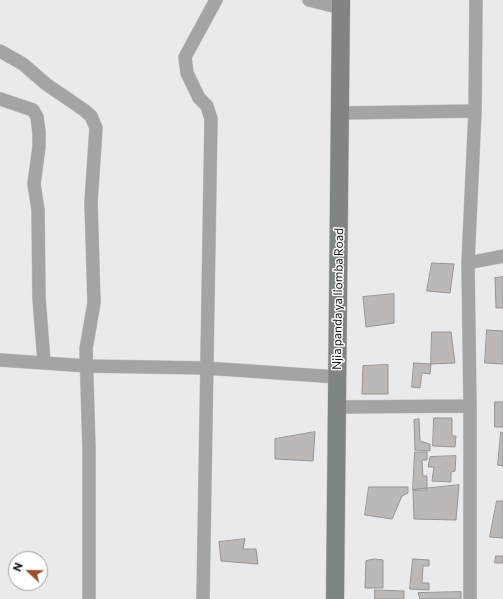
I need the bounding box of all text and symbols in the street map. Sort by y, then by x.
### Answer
street label: Njia panda ya Ilomba Road [330,228,346,370]
north arrow [8,551,48,591]
text: N [10,560,25,573]

